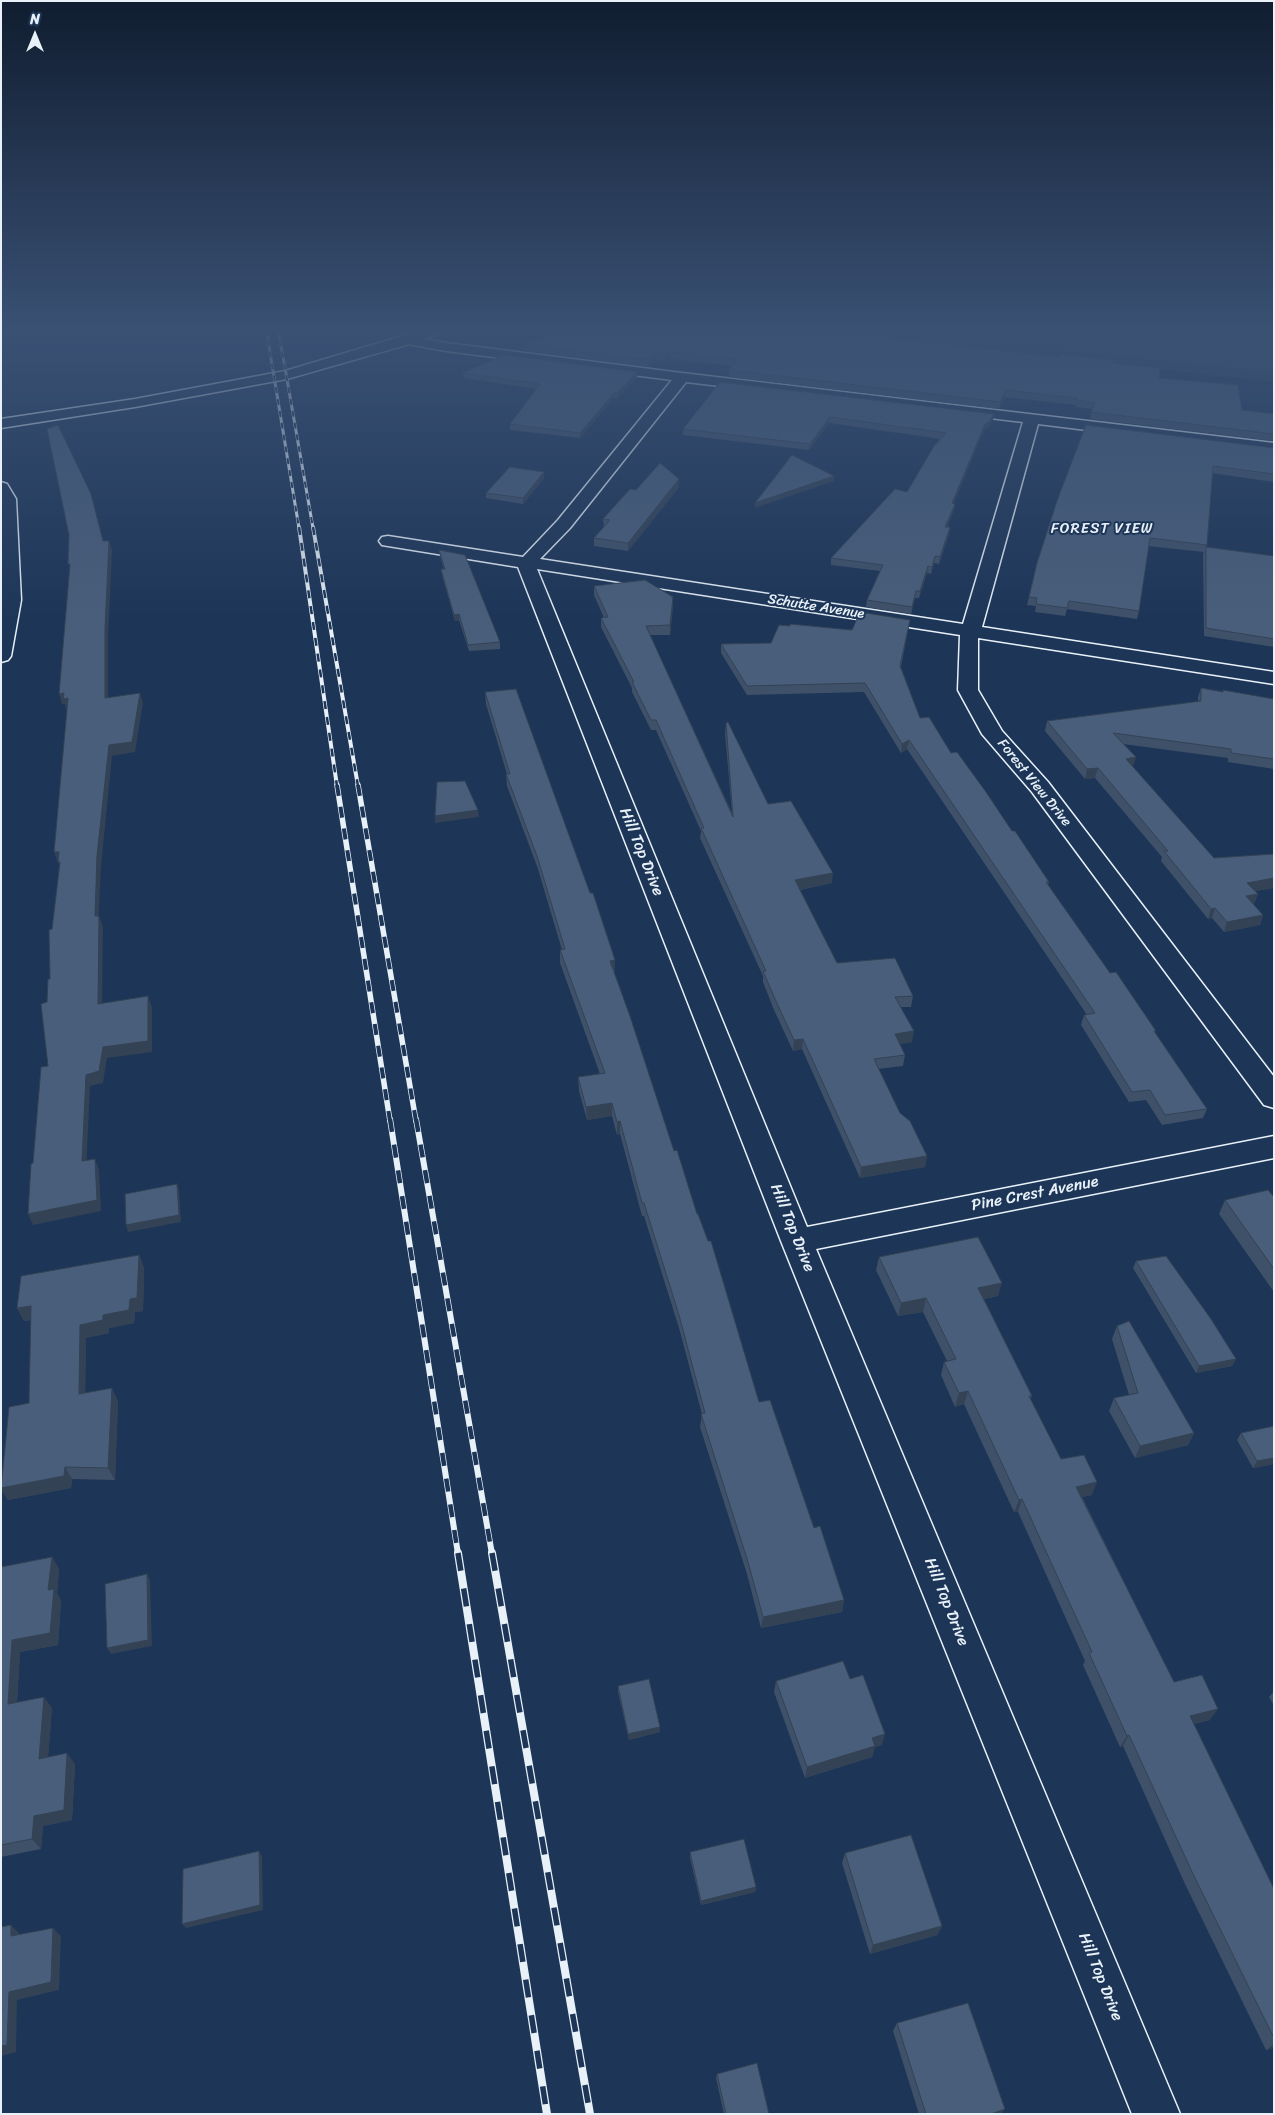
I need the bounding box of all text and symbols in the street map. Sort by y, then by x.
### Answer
text: N [30,7,40,32]
north arrow [10,10,60,60]
district label: FOREST VIEW [1050,520,1154,538]
street label: Schutte Avenue [766,591,866,623]
street label: Forest View Drive [994,736,1074,830]
street label: Hill Top Drive [615,805,667,899]
street label: Pine Crest Avenue [970,1172,1100,1216]
street label: Hill Top Drive [766,1181,818,1275]
street label: Hill Top Drive [920,1555,972,1649]
street label: Hill Top Drive [1074,1930,1126,2024]

